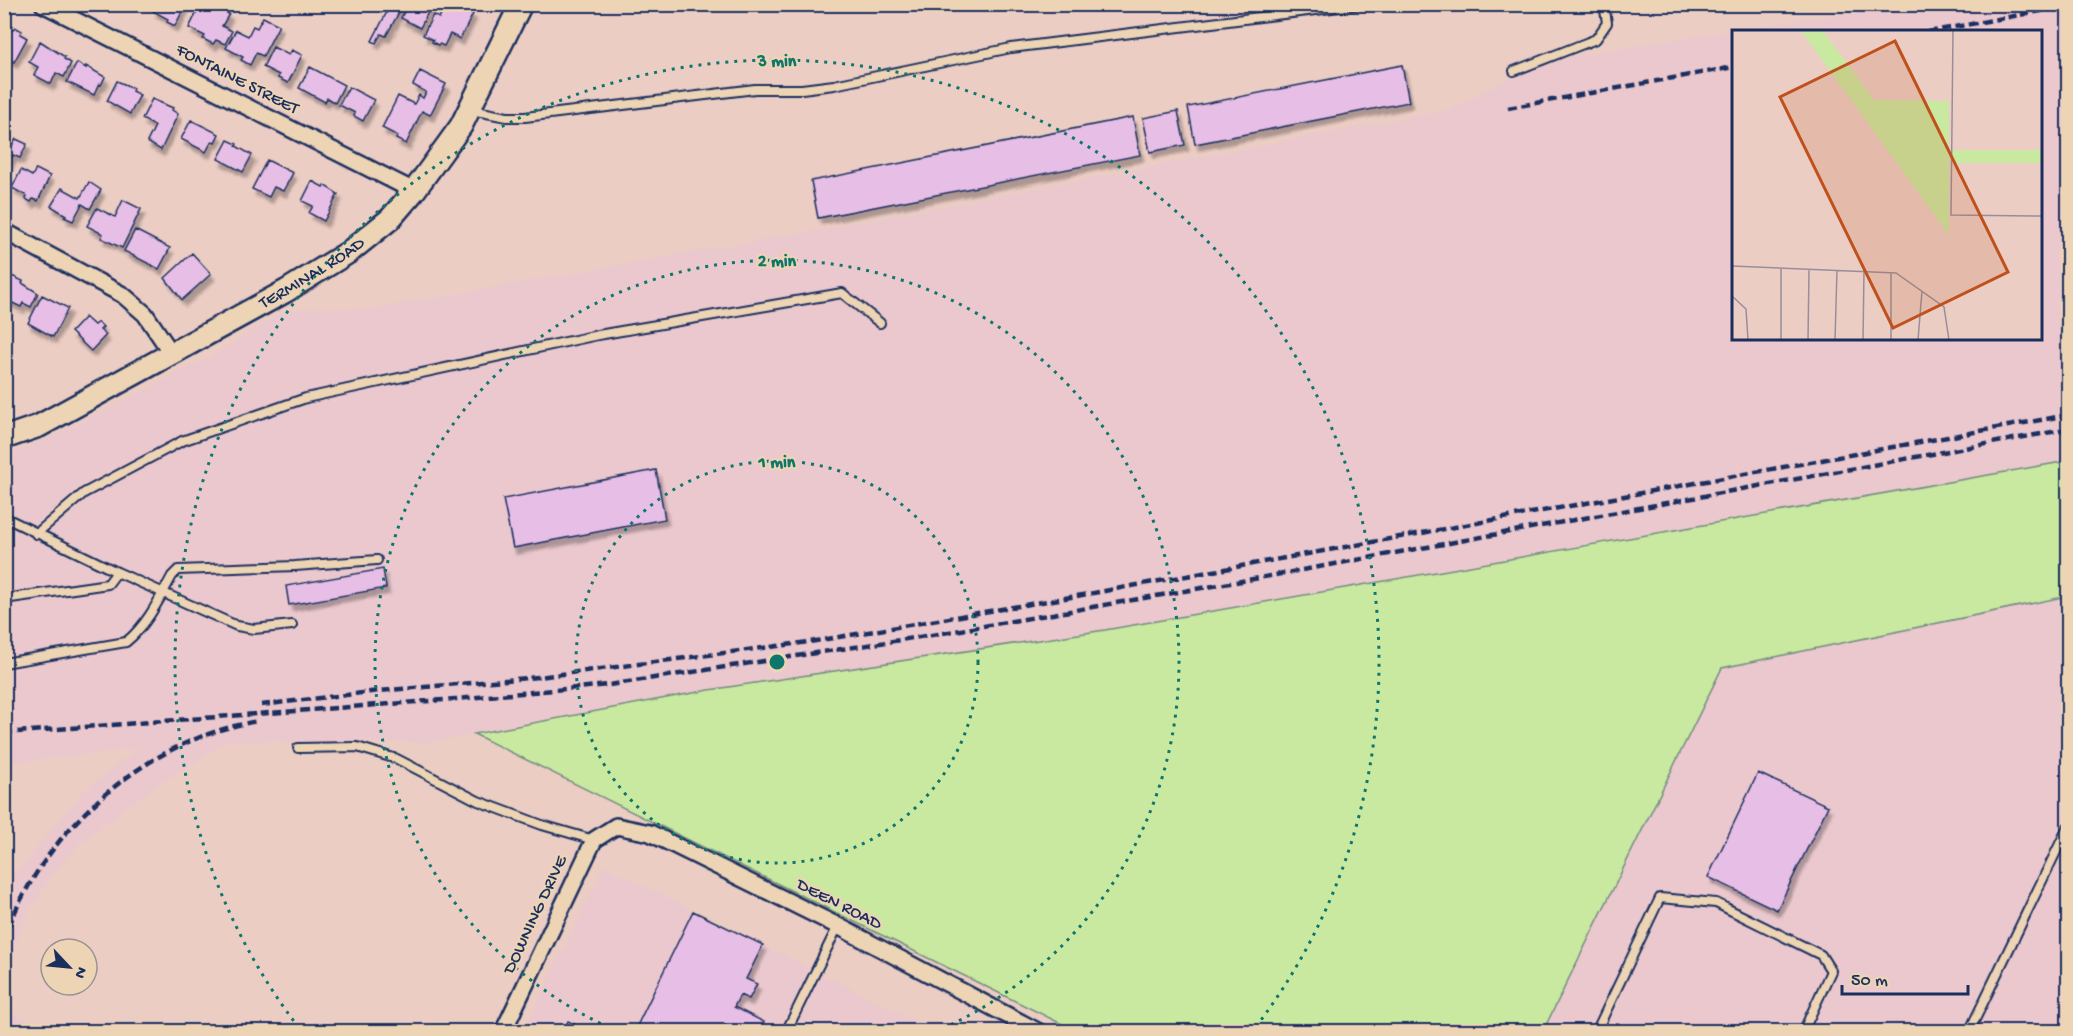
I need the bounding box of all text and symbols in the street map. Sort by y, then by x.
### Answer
inset map [1732,30,2043,340]
street label: FONTAINE STREET [171,40,303,120]
text: 3 min [757,52,797,73]
street label: TERMINAL ROAD [255,233,369,314]
text: 2 min [758,252,797,273]
text: 1 min [758,453,796,474]
centre of rings [767,652,787,672]
street label: DOWNING DRIVE [499,852,573,978]
street label: DEEN ROAD [792,874,885,936]
north arrow [39,937,99,997]
scale bar [1842,958,1968,996]
text: N [68,963,90,981]
text: 50 m [1851,971,1888,992]

